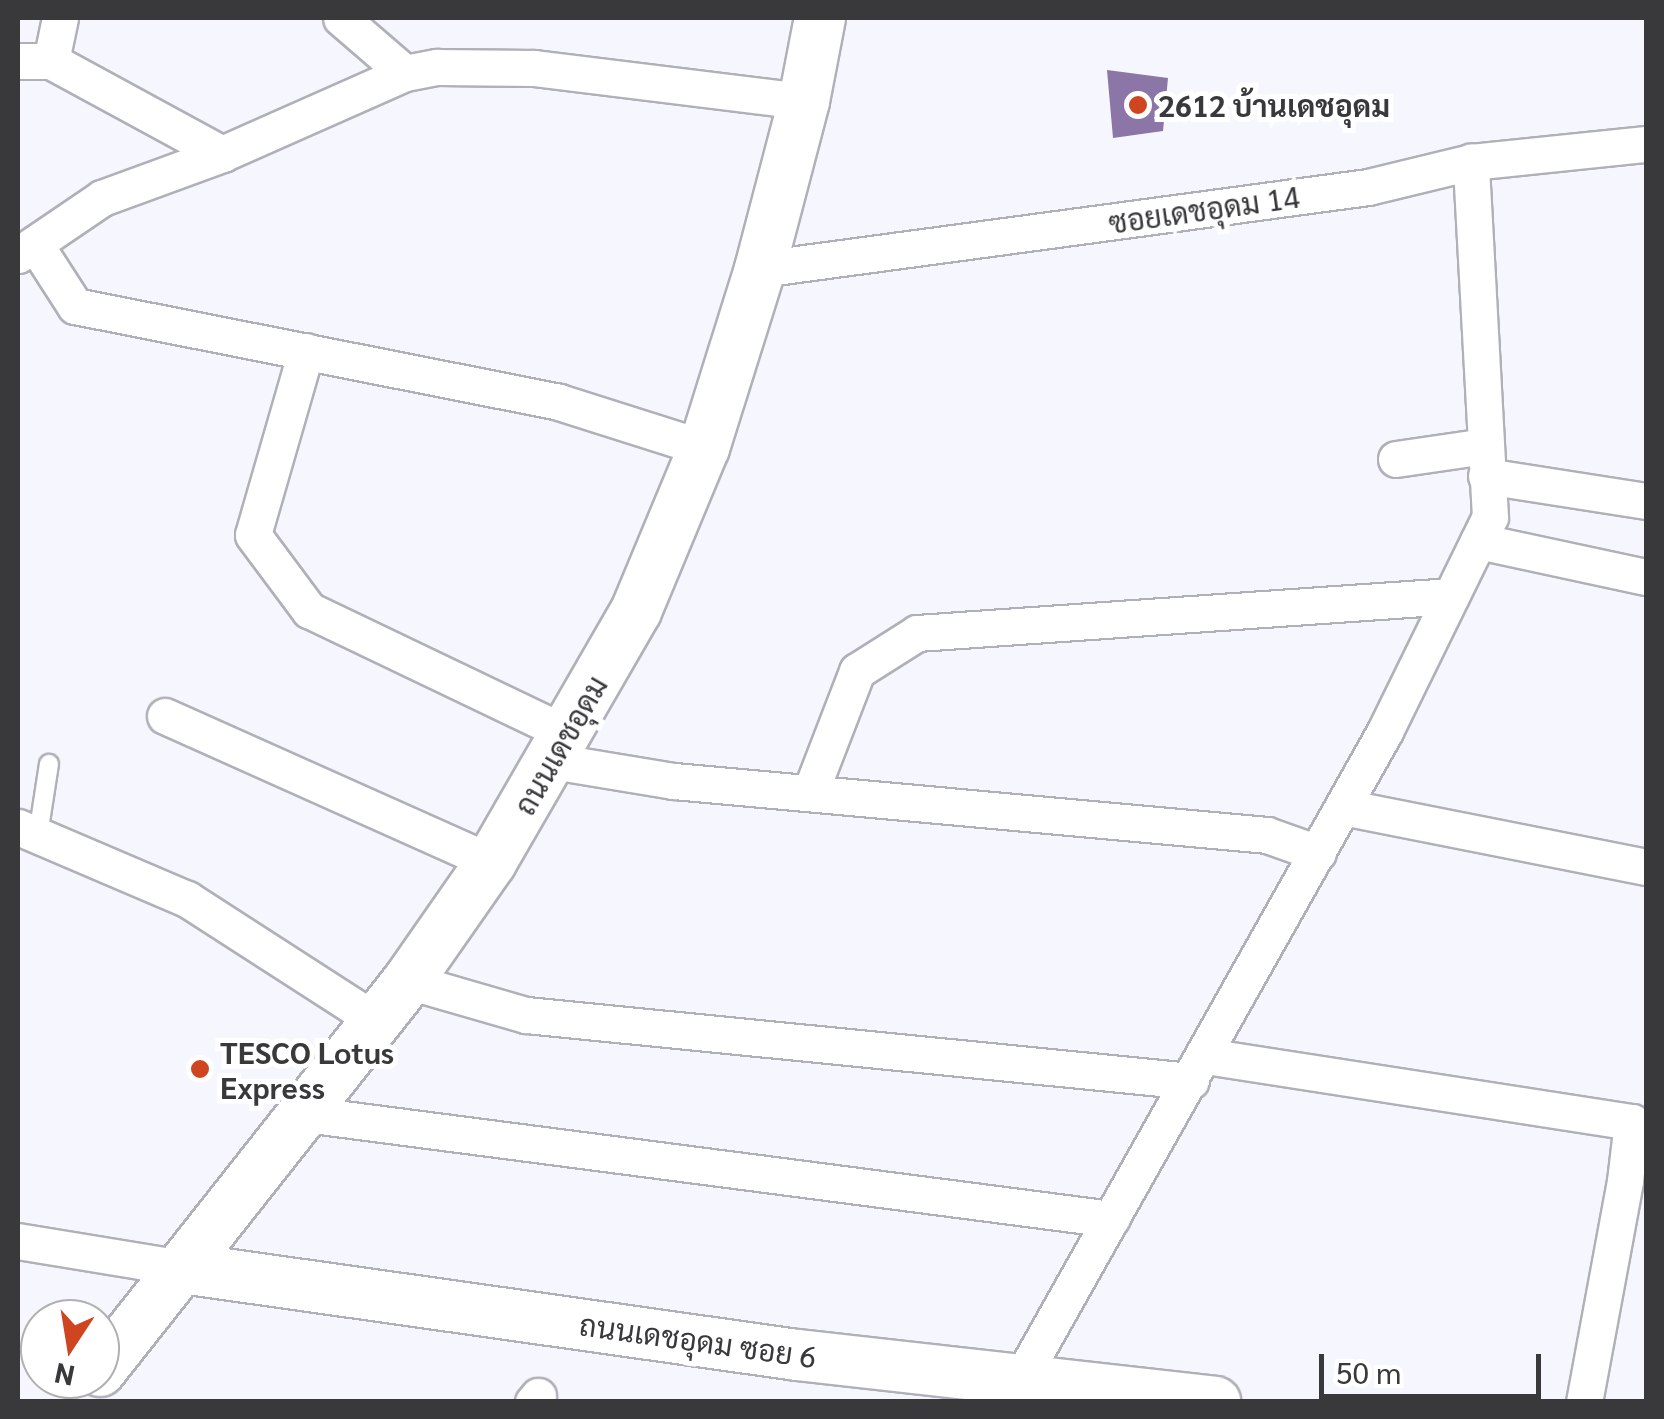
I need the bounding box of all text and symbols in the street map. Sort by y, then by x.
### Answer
place label: 2612 บ้านเดชอุดม [1158,87,1390,123]
marker: 2612 บ้านเดชอุดม [1127,94,1149,116]
street label: ซอยเดชอุดม 14 [1106,178,1302,240]
street label: ถนนเดชอุดม [506,669,614,821]
place label: TESCO Lotus Express [220,1034,394,1104]
marker: TESCO Lotus Express [189,1058,211,1080]
north arrow [20,1299,120,1399]
street label: ถนนเดชอุดม ซอย 6 [577,1306,819,1374]
scale bar [1324,1334,1546,1396]
text: 50 m [1336,1352,1401,1391]
text: N [51,1357,78,1396]

